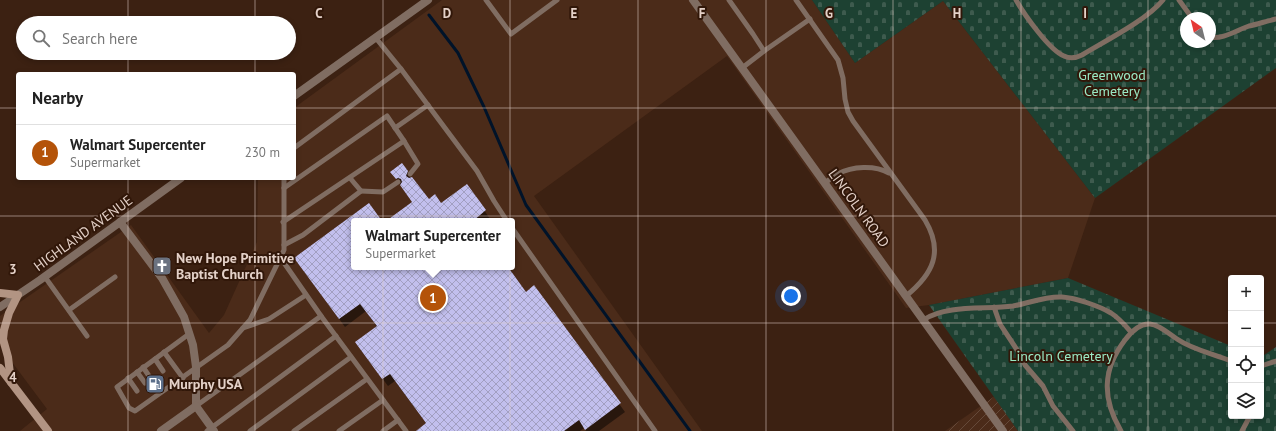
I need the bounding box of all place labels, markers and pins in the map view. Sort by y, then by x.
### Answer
place label: New Hope Primitive Baptist Church [176,249,294,283]
church icon: New Hope Primitive Baptist Church [151,255,173,277]
pin: 1 [420,283,446,313]
fuel station icon: Murphy USA [144,373,166,395]
place label: Murphy USA [169,375,243,393]

